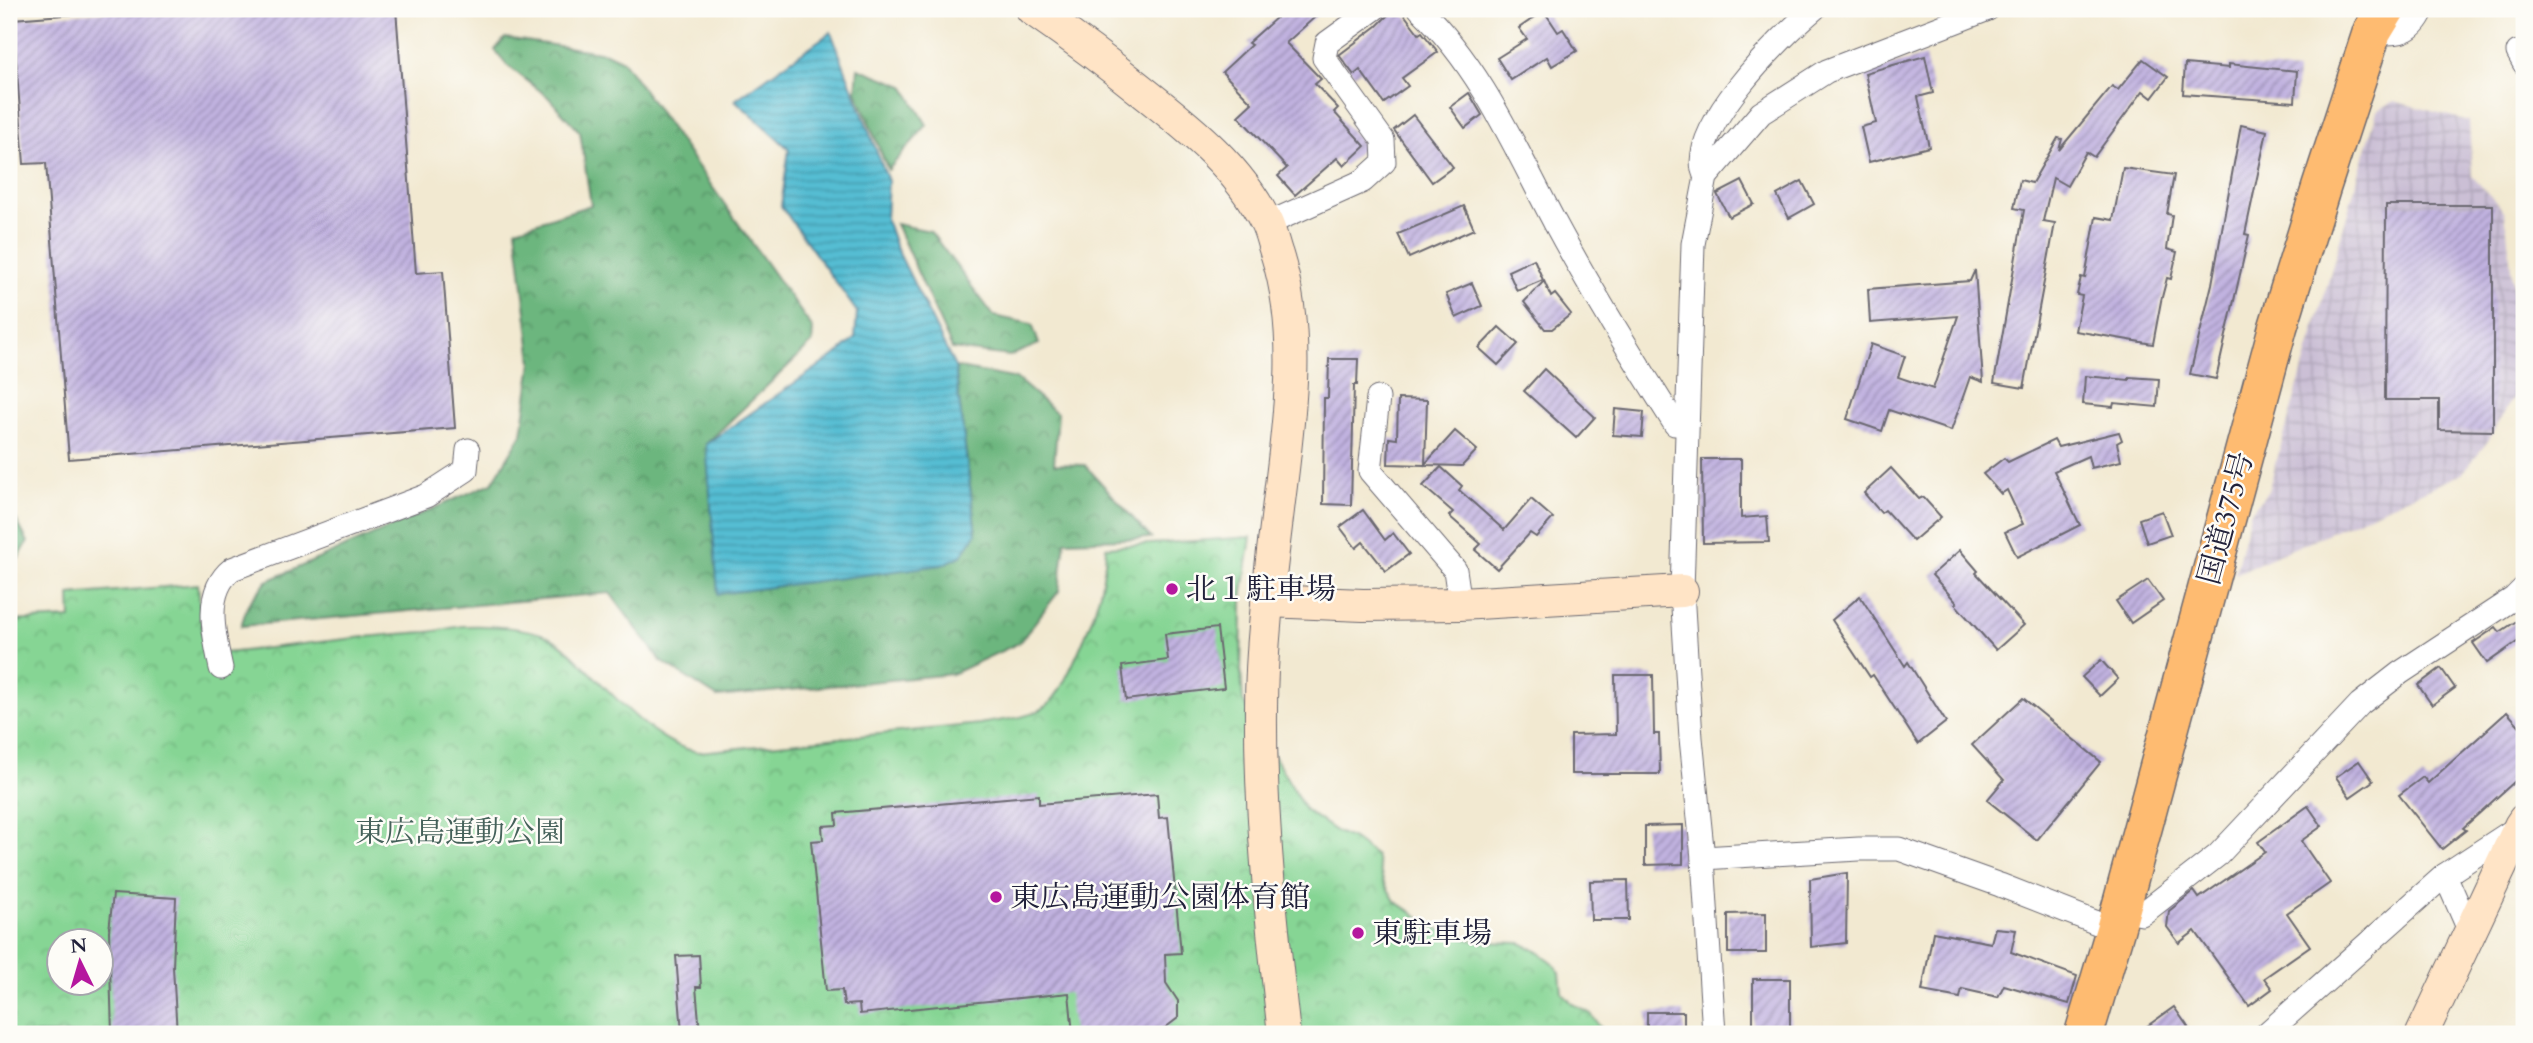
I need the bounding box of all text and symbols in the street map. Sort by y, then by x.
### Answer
street label: 国道375号 [2189,447,2263,589]
place label: 北１駐車場 [1186,569,1336,610]
marker: 北１駐車場 [1164,581,1180,597]
park label: 東広島運動公園 [355,812,565,853]
place label: 東広島運動公園体育館 [1010,877,1310,918]
marker: 東広島運動公園体育館 [988,889,1004,905]
place label: 東駐車場 [1372,913,1492,954]
marker: 東駐車場 [1350,925,1366,941]
north arrow [46,928,116,998]
text: N [69,932,88,960]

